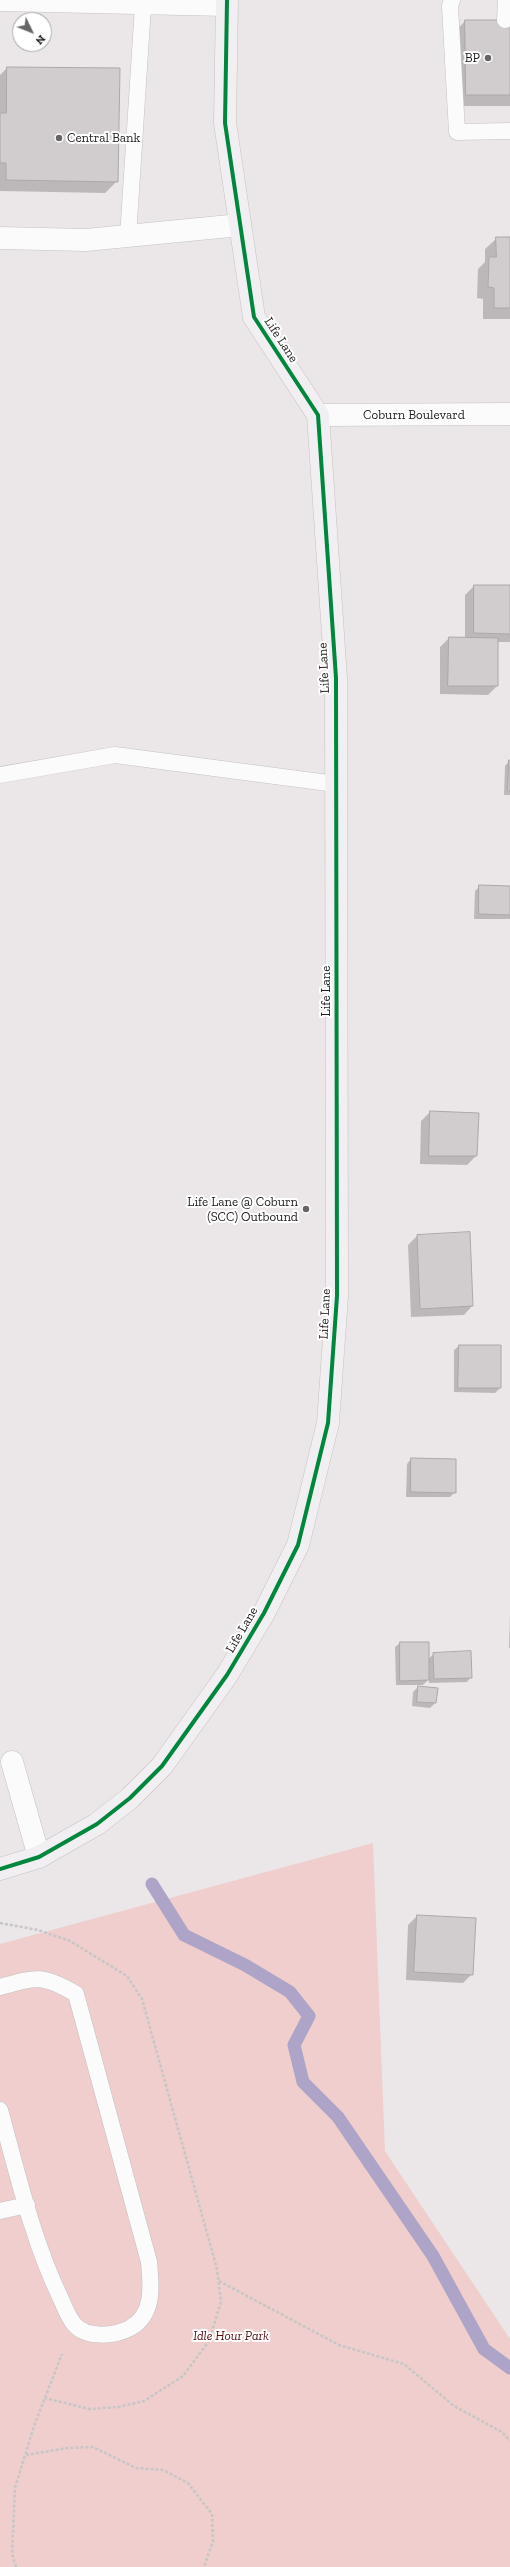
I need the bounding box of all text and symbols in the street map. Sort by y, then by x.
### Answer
north arrow [12,12,52,52]
text: N [33,32,48,47]
place label: BP [465,50,480,66]
marker: BP [483,53,493,63]
place label: Central Bank [67,130,140,146]
marker: Central Bank [54,133,64,143]
street label: Life Lane [261,314,301,366]
street label: Coburn Boulevard [363,407,465,423]
street label: Life Lane [315,642,333,694]
street label: Life Lane [318,966,334,1016]
place label: Life Lane @ Coburn (SCC) Outbound [187,1194,298,1225]
marker: Life Lane @ Coburn (SCC) Outbound [301,1204,311,1214]
street label: Life Lane [316,1288,334,1340]
street label: Life Lane [223,1604,261,1656]
park label: Idle Hour Park [193,2328,269,2344]

